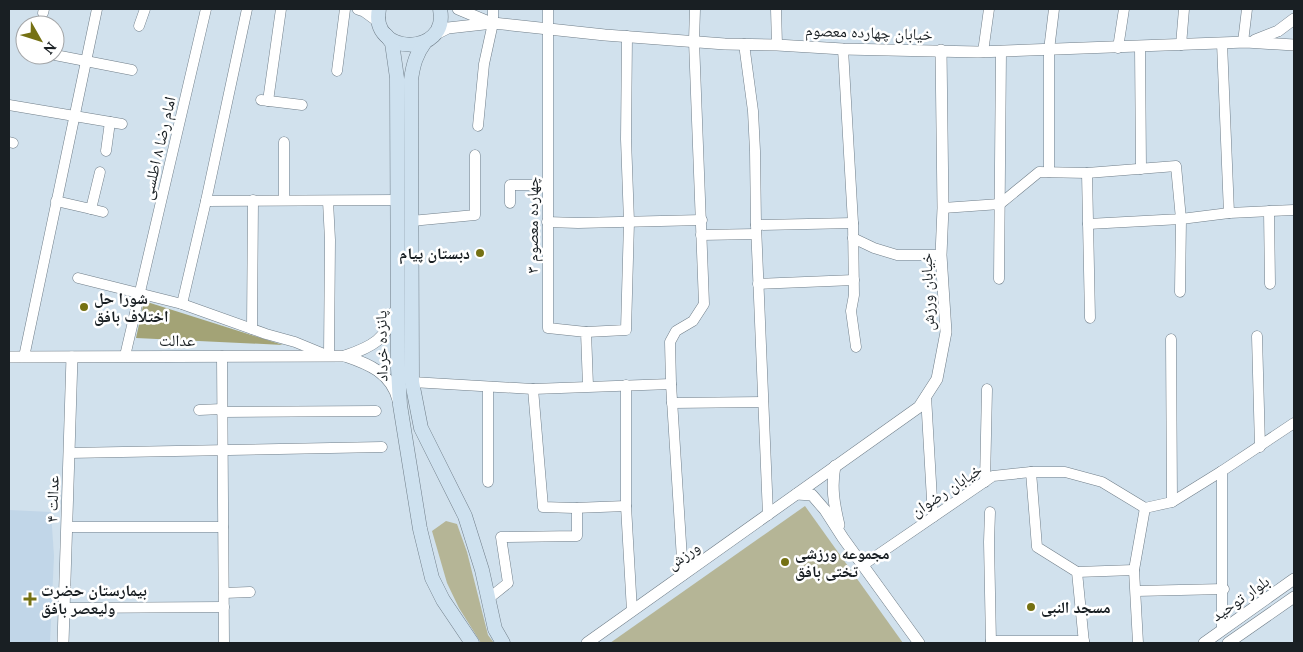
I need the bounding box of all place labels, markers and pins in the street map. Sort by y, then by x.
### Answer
place label: دبستان پیام [399,243,470,265]
marker: دبستان پیام [474,247,486,259]
place label: شورا حل اختلاف بافق [94,288,169,326]
marker: شورا حل اختلاف بافق [78,301,90,313]
place label: مجموعه ورزشی تختی بافق [795,543,890,581]
marker: مجموعه ورزشی تختی بافق [779,556,791,568]
place label: بیمارستان حضرت ولیعصر بافق [41,580,147,618]
marker: بیمارستان حضرت ولیعصر بافق [23,592,37,606]
place label: مسجد النبی [1041,597,1111,617]
marker: مسجد النبی [1025,601,1037,613]

